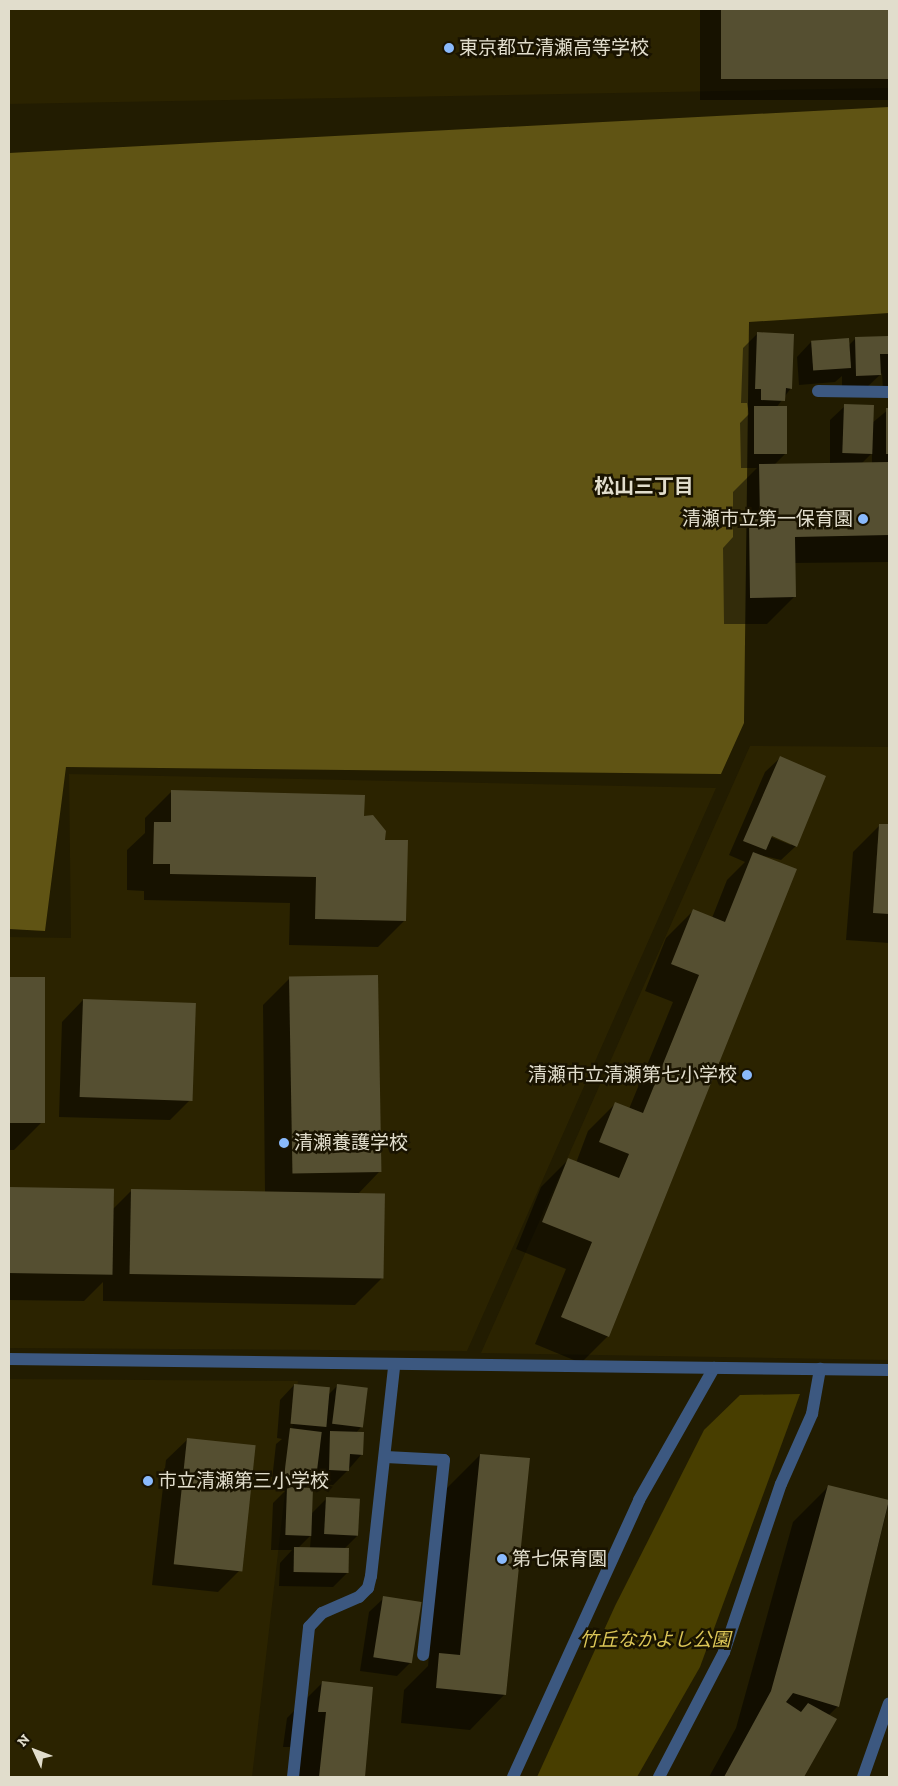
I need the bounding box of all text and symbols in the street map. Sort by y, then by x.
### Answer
place label: 東京都立清瀬高等学校 [459,37,649,59]
marker: 東京都立清瀬高等学校 [443,42,455,54]
district label: 松山三丁目 [594,474,694,498]
place label: 清瀬市立第一保育園 [682,508,853,530]
marker: 清瀬市立第一保育園 [857,513,869,525]
place label: 清瀬市立清瀬第七小学校 [528,1064,737,1086]
marker: 清瀬市立清瀬第七小学校 [741,1069,753,1081]
place label: 清瀬養護学校 [294,1132,408,1154]
marker: 清瀬養護学校 [278,1137,290,1149]
place label: 市立清瀬第三小学校 [158,1470,329,1492]
marker: 市立清瀬第三小学校 [142,1475,154,1487]
place label: 第七保育園 [512,1548,607,1570]
marker: 第七保育園 [496,1553,508,1565]
park label: 竹丘なかよし公園 [579,1629,731,1651]
north arrow [10,1726,60,1776]
text: N [14,1731,34,1750]

